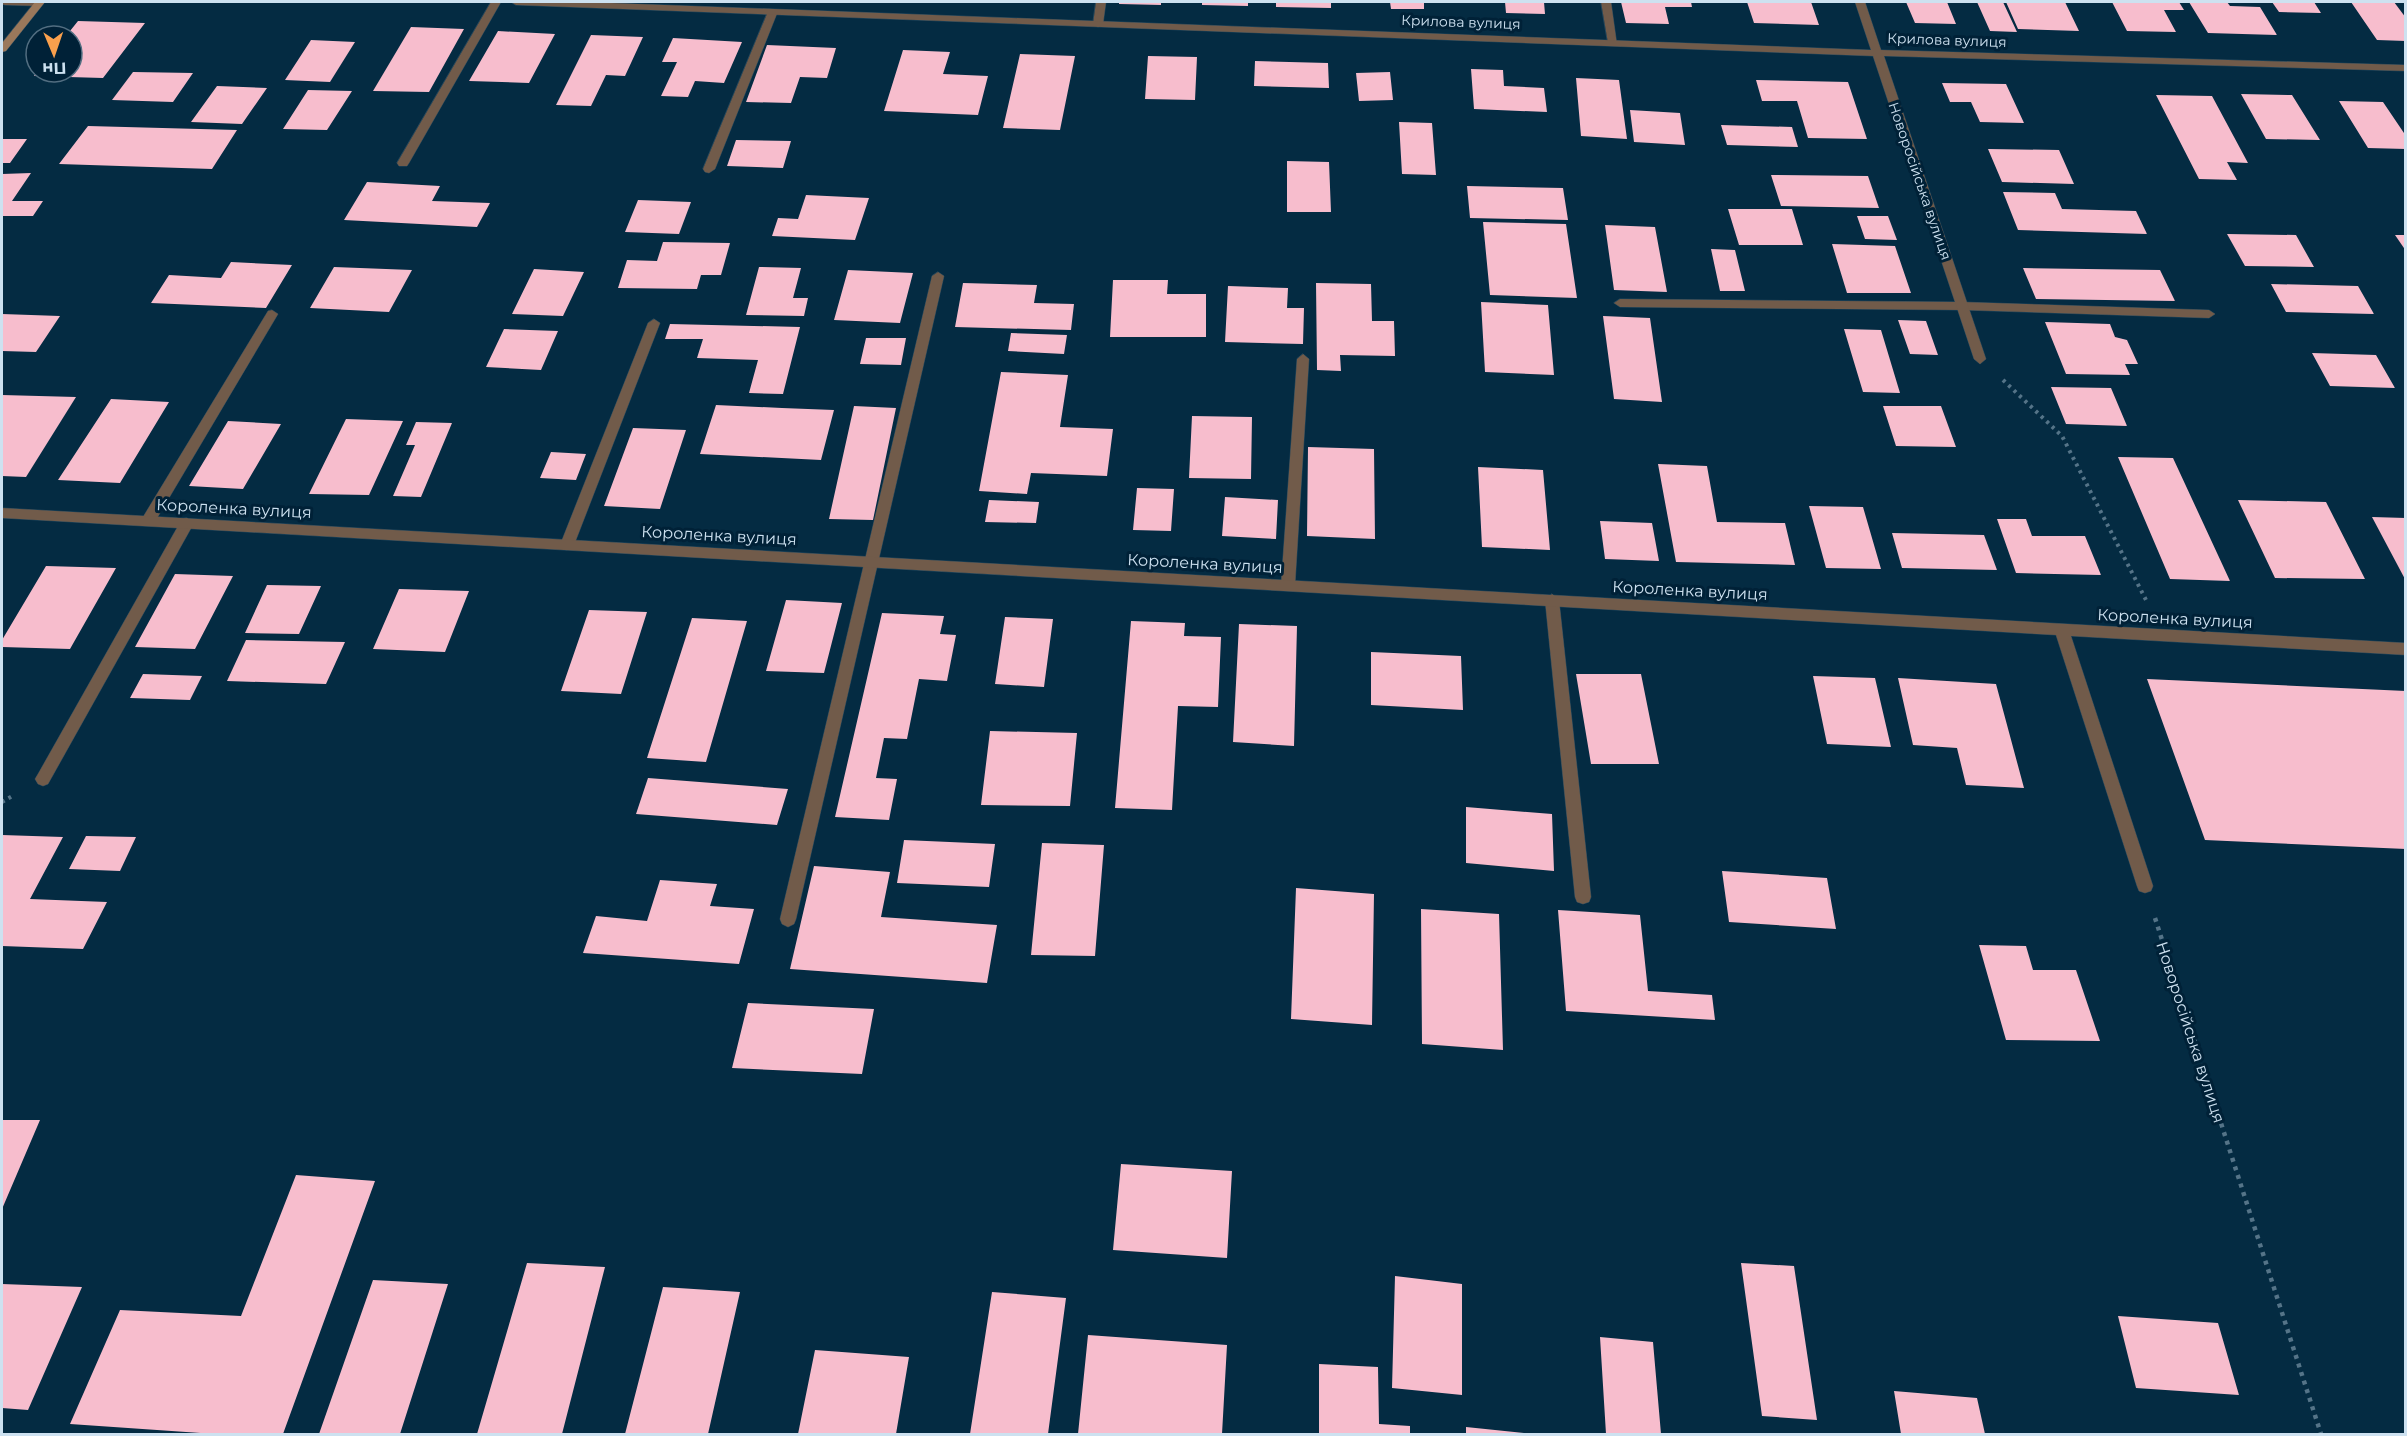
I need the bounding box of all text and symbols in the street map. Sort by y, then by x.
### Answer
street label: Крилова вулиця [1401,11,1521,33]
north arrow [24,24,84,84]
street label: Крилова вулиця [1887,29,2007,51]
text: Пн [42,59,67,78]
street label: Новоросійська вулиця [1885,100,1955,262]
street label: Короленка вулиця [156,495,312,522]
street label: Короленка вулиця [641,522,797,549]
street label: Короленка вулиця [1127,550,1283,577]
street label: Короленка вулиця [1612,577,1768,604]
street label: Короленка вулиця [2097,605,2253,632]
street label: Новоросійська вулиця [2152,939,2229,1125]

